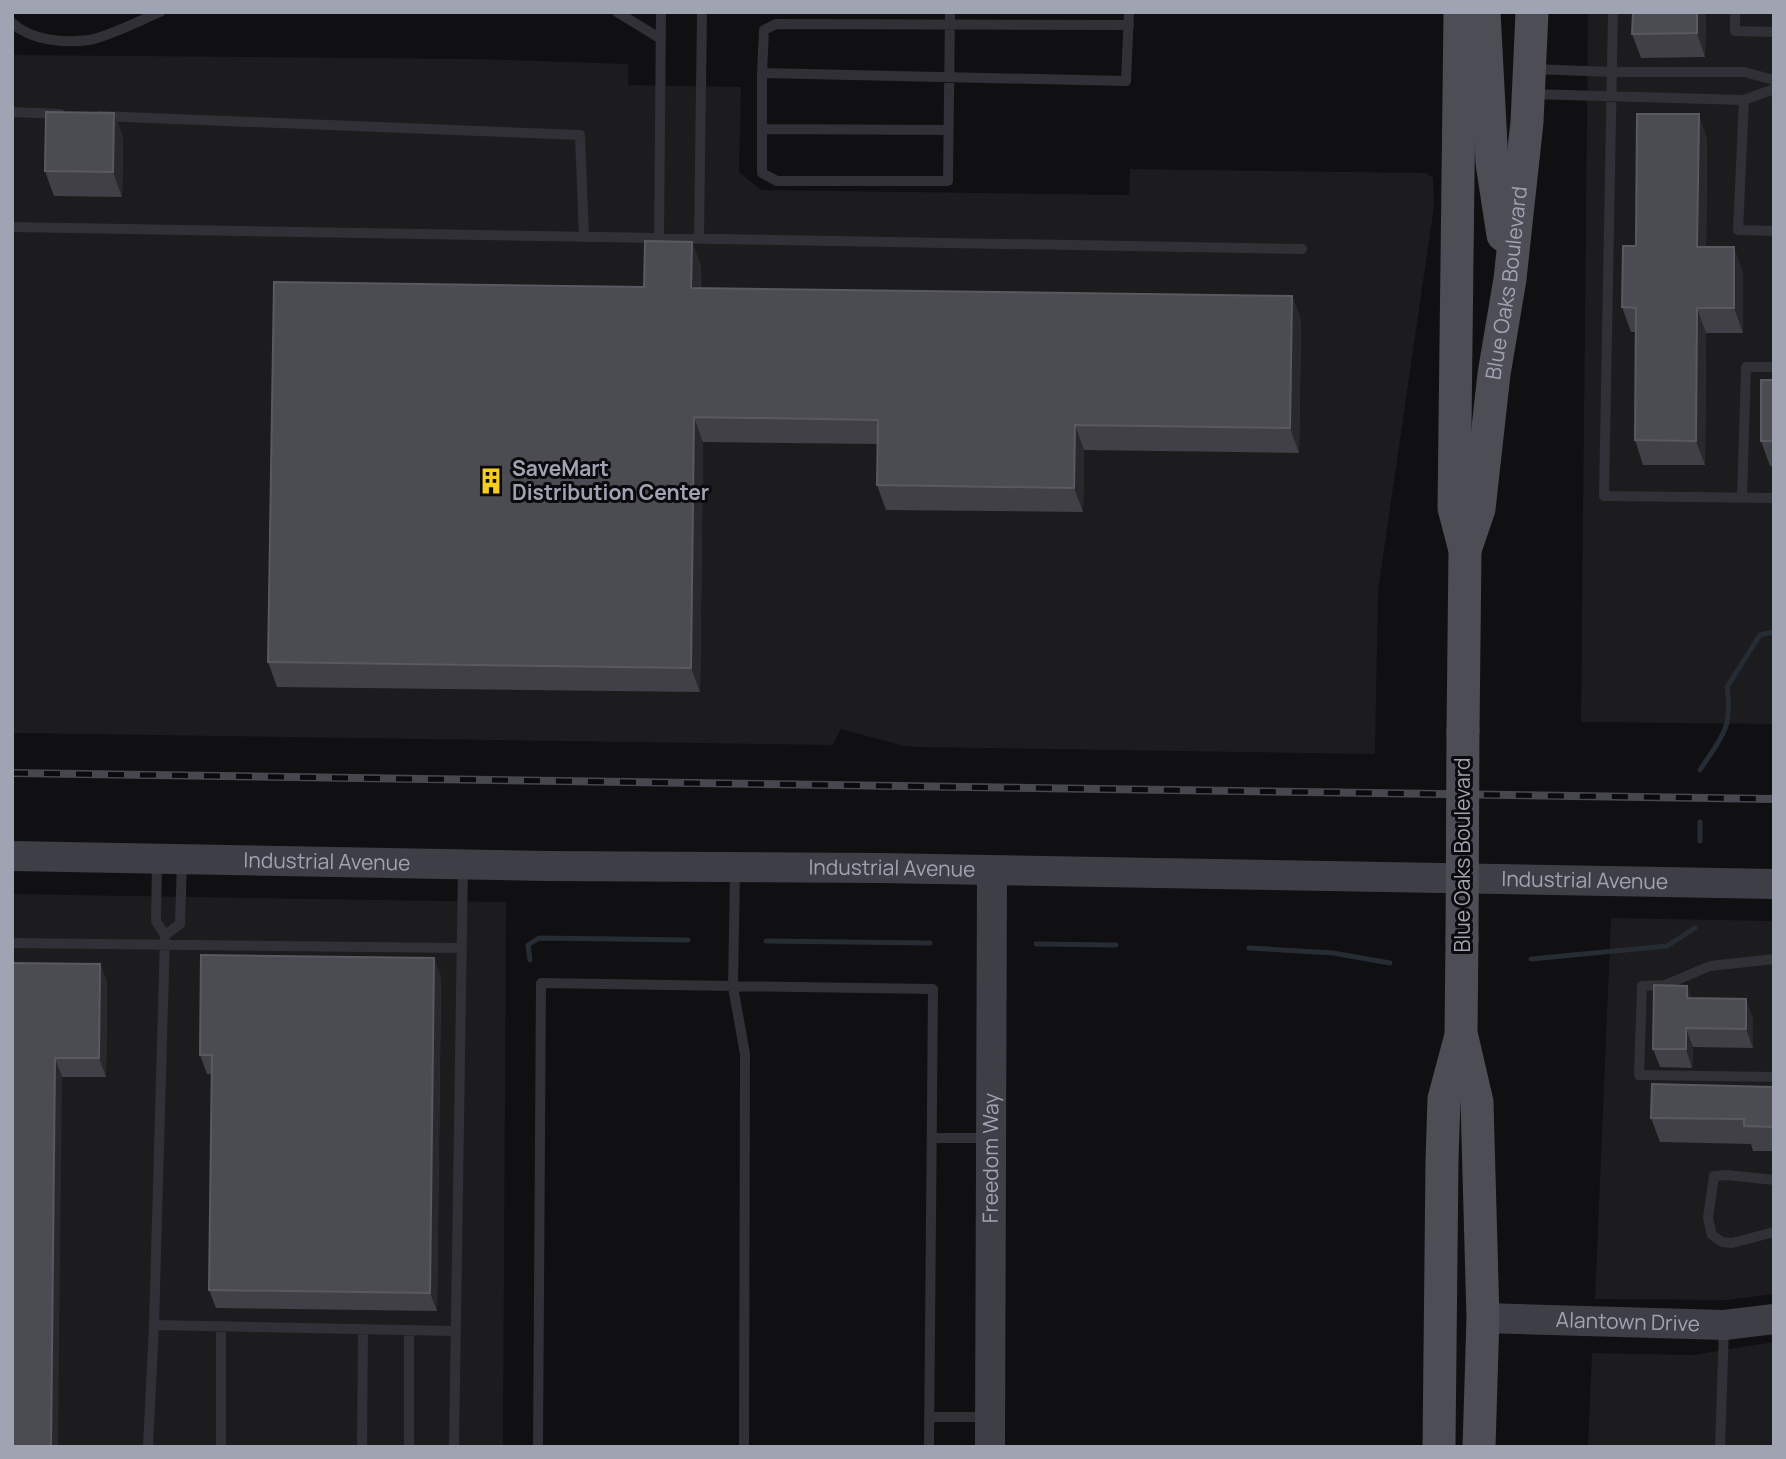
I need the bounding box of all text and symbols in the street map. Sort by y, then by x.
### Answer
street label: Blue Oaks Boulevard [1478,185,1533,382]
place label: SaveMart Distribution Center [512,454,709,506]
building icon: SaveMart Distribution Center [476,466,506,496]
street label: Blue Oaks Boulevard [1448,757,1476,953]
street label: Industrial Avenue [243,845,411,876]
street label: Industrial Avenue [808,853,976,883]
street label: Industrial Avenue [1501,864,1668,895]
street label: Freedom Way [976,1093,1004,1223]
street label: Alantown Drive [1555,1305,1701,1337]

